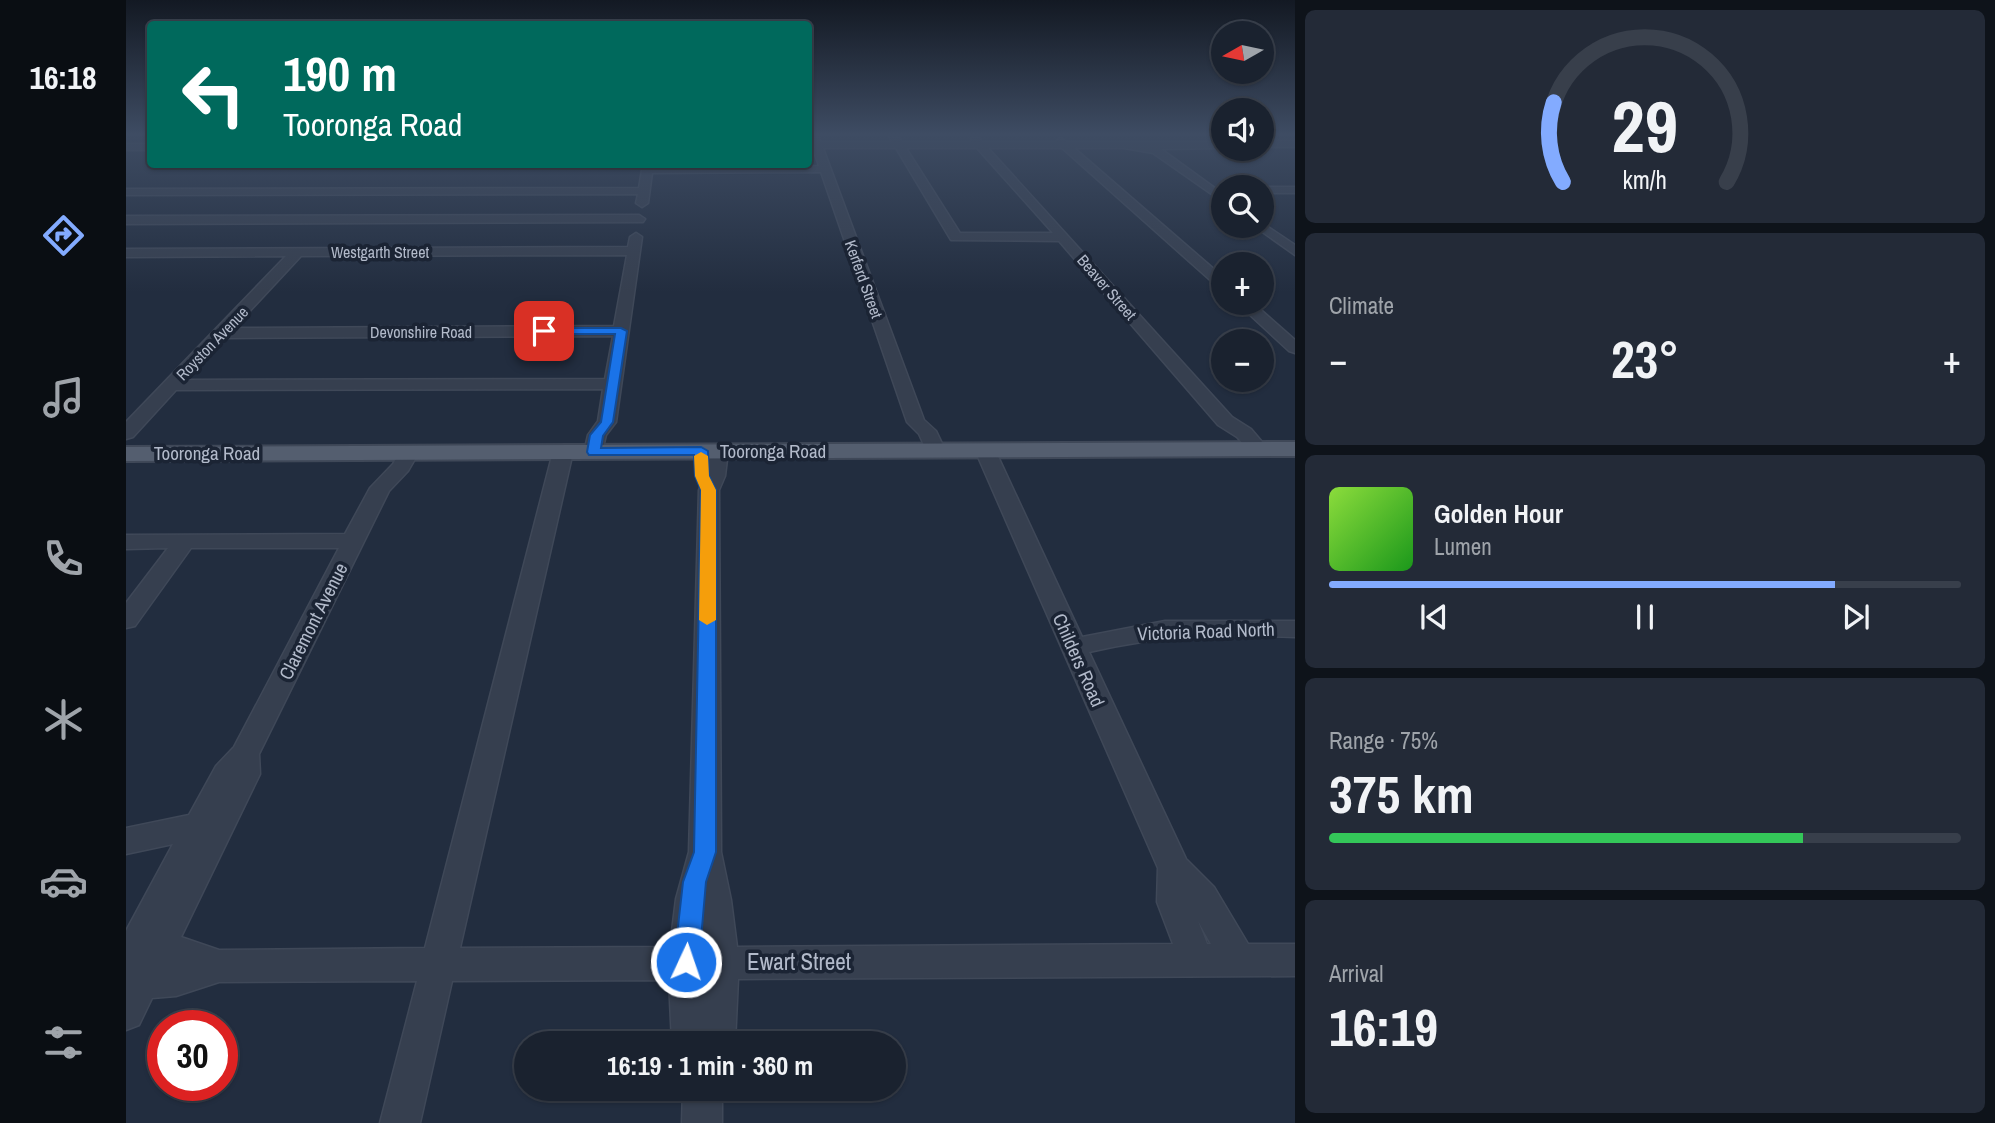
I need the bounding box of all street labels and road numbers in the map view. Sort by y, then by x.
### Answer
street label: Kerferd Street [840,237,888,321]
street label: Westgarth Street [331,241,429,263]
street label: Beaver Street [1072,250,1142,325]
street label: Royston Avenue [171,301,253,385]
street label: Devonshire Road [370,321,472,343]
street label: Tooronga Road [720,438,826,464]
street label: Tooronga Road [154,440,260,466]
street label: Claremont Avenue [272,558,354,684]
street label: Childers Road [1047,609,1111,711]
street label: Victoria Road North [1137,616,1275,646]
street label: Ewart Street [747,946,851,977]

